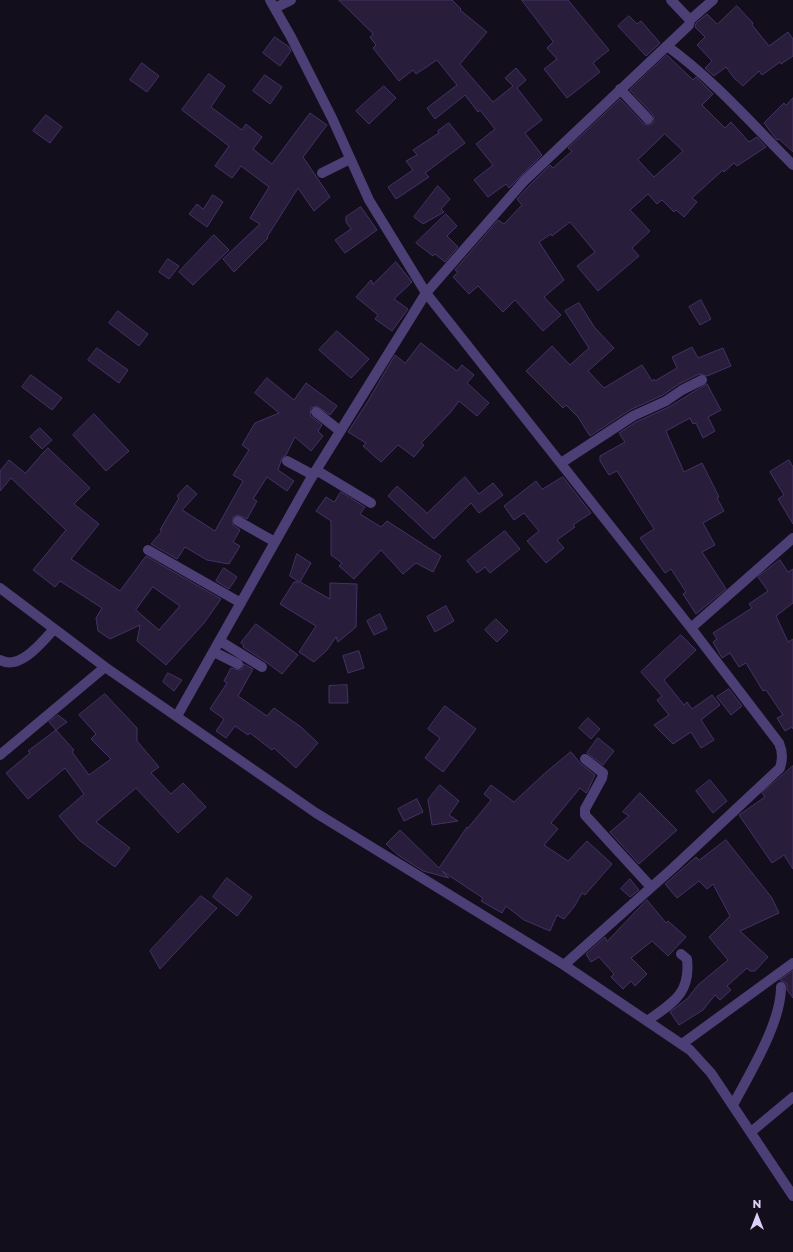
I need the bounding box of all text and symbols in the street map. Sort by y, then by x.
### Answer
north arrow [737,1196,777,1236]
text: N [753,1197,761,1211]

